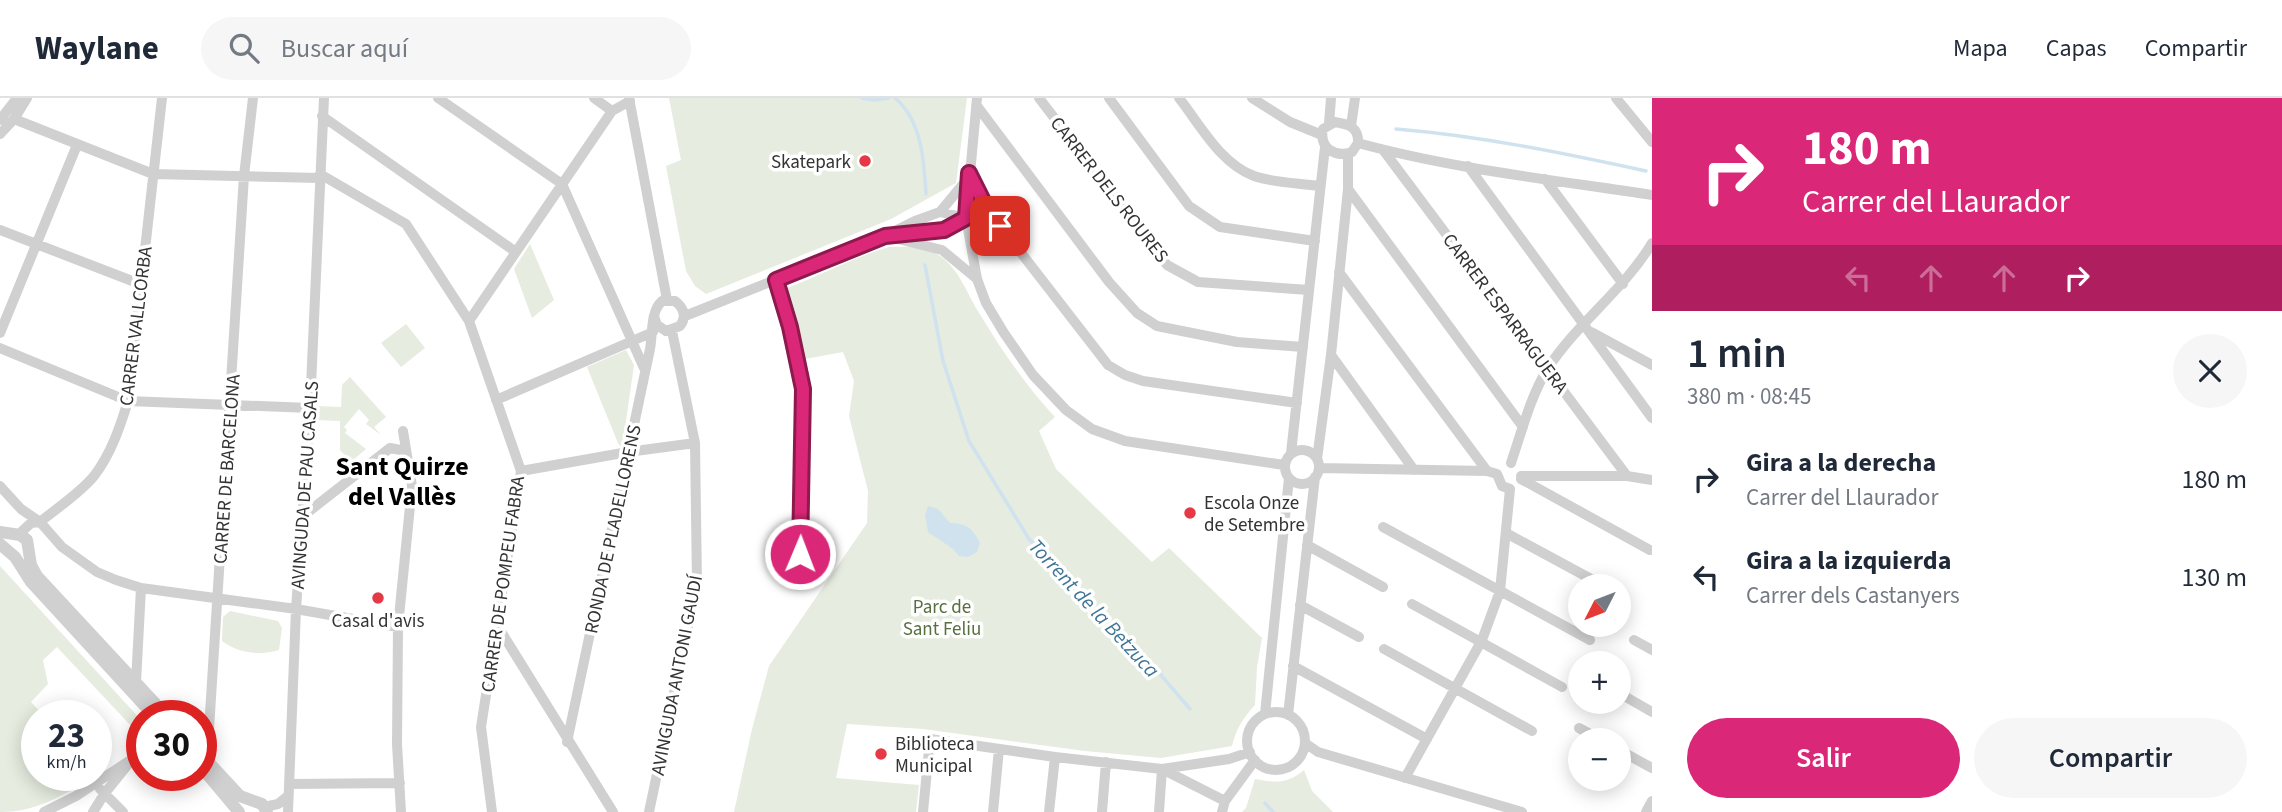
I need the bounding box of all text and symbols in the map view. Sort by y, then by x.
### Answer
search box [201,17,691,80]
text: Waylane [35,25,159,72]
icon: search [225,29,263,67]
text: Buscar aquí [281,30,408,67]
text: Mapa [1953,31,2008,66]
text: Capas [2046,31,2107,66]
text: Compartir [2145,31,2247,66]
street label: CARRER DELS ROURES [1043,111,1174,269]
text: 180 m [1802,114,1931,184]
icon: right [1687,126,1778,217]
place label: Skatepark [771,149,852,176]
marker: Skatepark [857,153,873,169]
text: Carrer del Llaurador [1802,179,2070,225]
pin [970,196,1030,256]
icon: arrive [981,207,1019,245]
street label: CARRER ESPARRAGUERA [1435,228,1575,400]
street label: CARRER VALLCORBA [113,244,160,407]
icon: left [1839,259,1877,297]
icon: ahead [1912,259,1950,297]
icon: ahead [1985,259,2023,297]
icon: right [2058,259,2096,297]
text: 1 min [1687,324,1787,384]
button: close [2173,334,2247,408]
street label: CARRER DE BARCELONA [207,373,248,565]
street label: AVINGUDA DE PAU CASALS [285,380,326,590]
text: 380 m · 08:45 [1687,380,1811,413]
street label: RONDA DE PLADELLORENS [578,422,649,636]
text: Gira a la derecha [1746,444,1936,481]
district label: Sant Quirze del Vallès [335,448,469,515]
icon: right [1687,460,1725,498]
text: 180 m [2181,461,2247,498]
street label: CARRER DE POMPEU FABRA [475,474,532,694]
text: Carrer del Llaurador [1746,481,1938,514]
place label: Escola Onze de Setembre [1204,490,1305,539]
marker: Escola Onze de Setembre [1182,505,1198,521]
position arrow [763,517,837,591]
water label: Torrent de la Betzuca [1022,532,1166,684]
text: Gira a la izquierda [1746,542,1951,579]
icon: left [1687,558,1725,596]
text: 130 m [2181,559,2247,596]
street label: AVINGUDA ANTONI GAUDÍ [645,572,710,778]
north arrow [1568,574,1631,637]
map controls [1568,574,1631,791]
text: Carrer dels Castanyers [1746,579,1960,612]
marker: Casal d'avis [370,590,386,606]
park label: Parc de Sant Feliu [903,594,981,643]
place label: Casal d'avis [332,608,425,635]
button: + [1568,651,1631,714]
speed limit sign: 30 [126,700,217,791]
text: 23 [48,711,85,761]
button: Salir [1687,718,1960,798]
button: Compartir [1974,718,2247,798]
button: − [1568,728,1631,791]
place label: Biblioteca Municipal [895,731,974,780]
marker: Biblioteca Municipal [873,746,889,762]
text: km/h [47,750,86,775]

